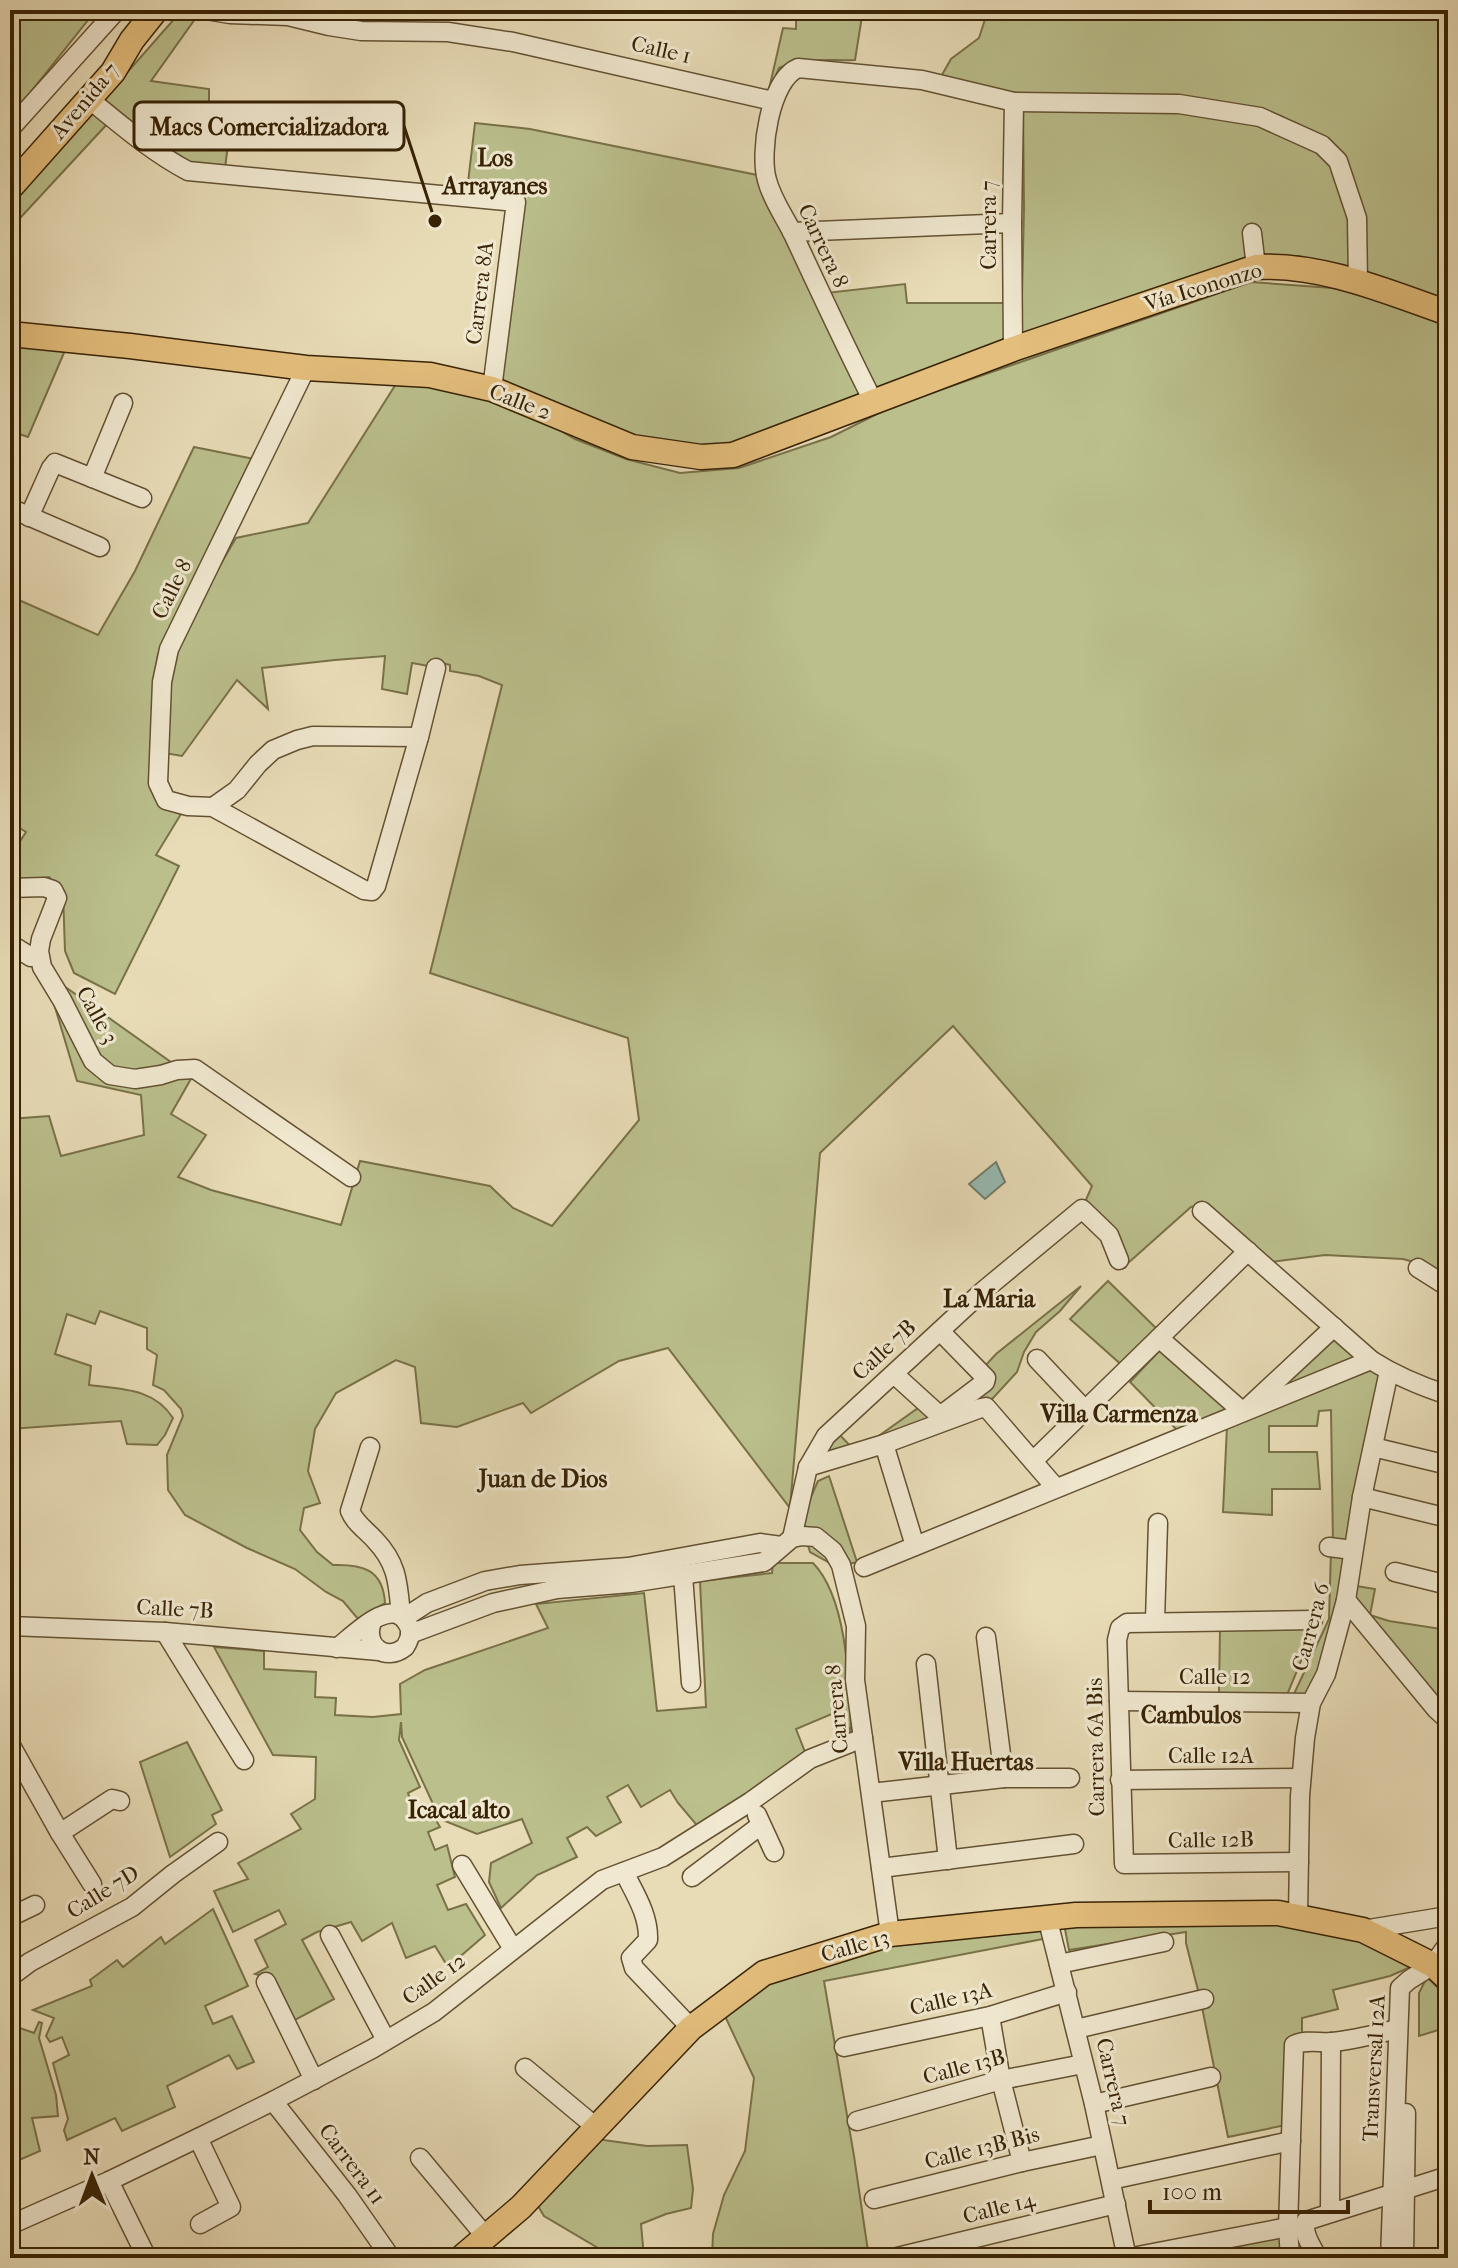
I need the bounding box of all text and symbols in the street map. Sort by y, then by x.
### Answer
street label: Calle 1 [629,31,693,69]
street label: Avenida 7 [45,57,124,145]
callout: Macs Comercializadora [134,102,404,150]
text: Macs Comercializadora [150,113,389,141]
district label: Los Arrayanes [441,144,548,200]
street label: Carrera 7 [976,180,1002,270]
street label: Carrera 8 [792,200,854,292]
street label: Carrera 8A [461,239,499,346]
street label: Vía Icononzo [1140,257,1265,318]
street label: Calle 2 [486,378,554,426]
street label: Calle 8 [146,555,198,623]
street label: Calle 3 [71,982,123,1048]
district label: La Maria [943,1285,1036,1313]
street label: Calle 7B [847,1314,921,1386]
district label: Villa Carmenza [1039,1400,1198,1428]
district label: Juan de Dios [477,1465,608,1493]
street label: Carrera 6 [1287,1580,1335,1674]
street label: Calle 7B [136,1594,214,1624]
street label: Carrera 8 [820,1663,854,1755]
street label: Calle 12 [1179,1664,1251,1690]
street label: Carrera 6A Bis [1082,1678,1110,1816]
district label: Cambulos [1141,1701,1241,1729]
street label: Calle 12A [1168,1743,1255,1769]
district label: Villa Huertas [897,1748,1034,1776]
district label: Icacal alto [408,1796,510,1824]
street label: Calle 12B [1168,1826,1254,1854]
street label: Calle 7D [62,1860,144,1924]
street label: Calle 13 [818,1924,892,1968]
street label: Calle 12 [397,1947,471,2011]
street label: Calle 13A [907,1977,995,2021]
street label: Transversal 12A [1357,1993,1391,2142]
street label: Carrera 7 [1090,2036,1136,2128]
street label: Calle 13B [920,2044,1008,2090]
street label: Carrera 11 [313,2118,391,2210]
street label: Calle 13B Bis [922,2121,1042,2175]
north arrow [52,2136,132,2216]
text: N [83,2144,101,2170]
scale bar [1150,2164,1348,2214]
text: 100 m [1162,2178,1222,2206]
street label: Calle 14 [960,2186,1039,2229]

